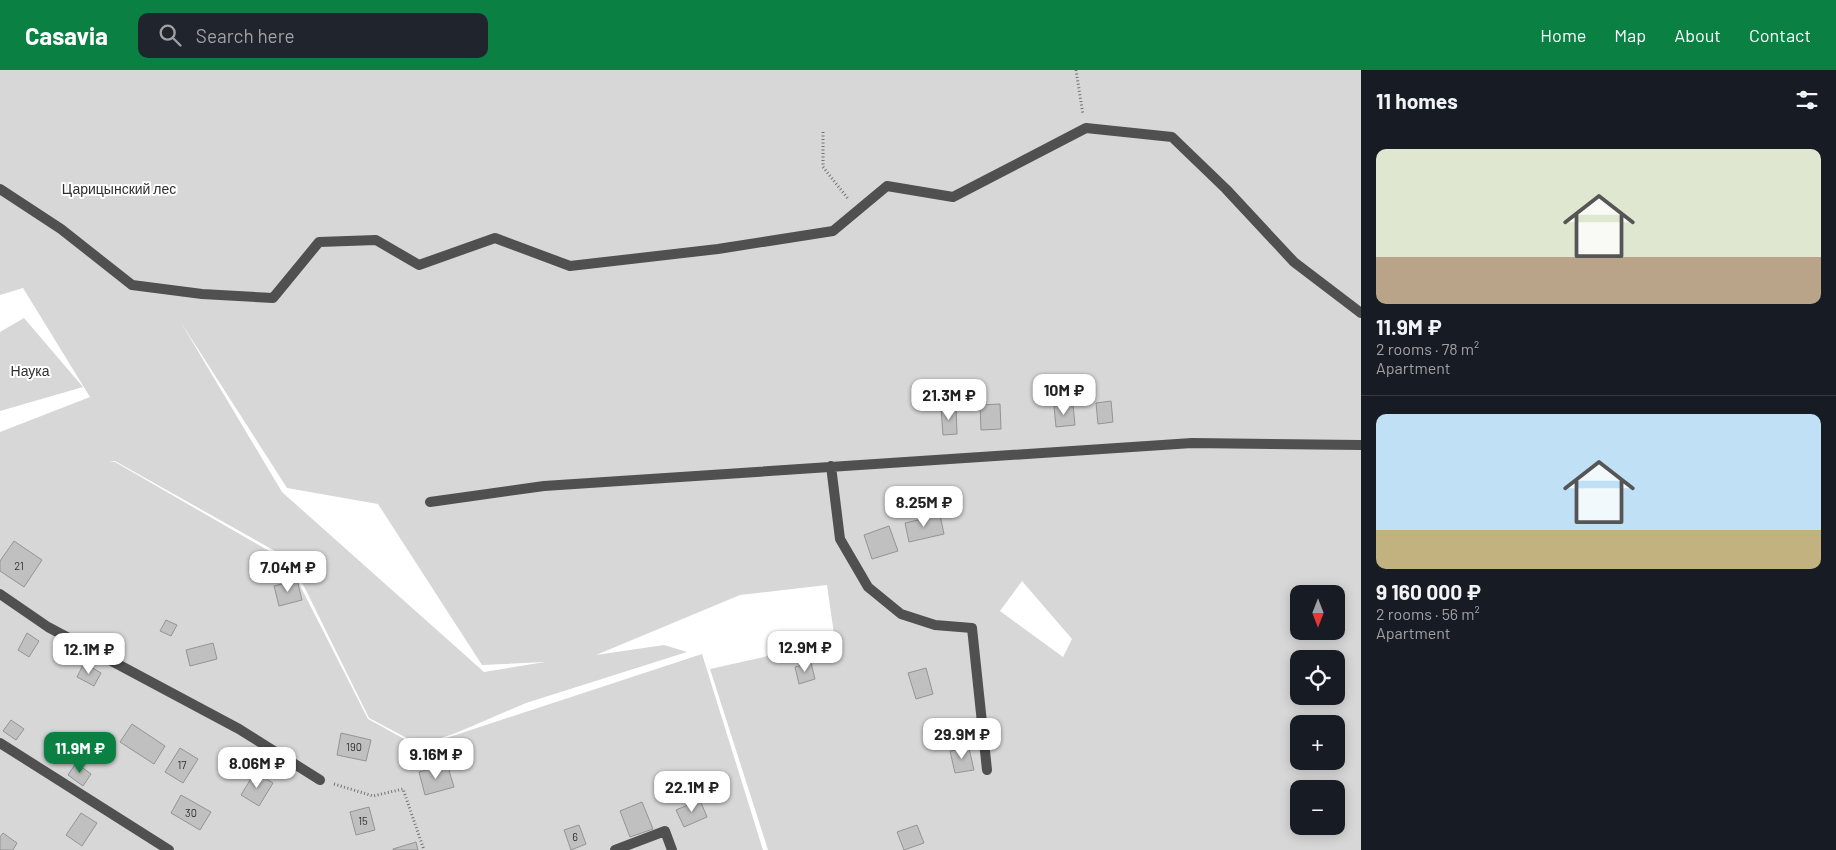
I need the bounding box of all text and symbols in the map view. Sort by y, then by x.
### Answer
search box [138,13,488,58]
text: Casavia [25,21,108,50]
icon: search [156,21,184,49]
text: Search here [196,24,295,47]
text: Home [1540,24,1586,46]
text: Map [1614,24,1646,46]
text: About [1674,24,1721,46]
text: Contact [1749,24,1811,46]
icon: filters [1793,86,1821,114]
text: 11 homes [1376,88,1458,113]
park label: Царицынский лес [62,180,176,197]
icon: home [1554,181,1644,271]
text: 11.9M ₽ [1376,314,1442,339]
text: 2 rooms · 78 m² [1376,339,1479,358]
text: Apartment [1376,358,1451,377]
park label: Наука [11,362,50,379]
pin: 10M ₽ [1029,374,1099,416]
pin: 21.3M ₽ [903,378,995,421]
text: 10M ₽ [1044,380,1084,399]
text: 21.3M ₽ [922,385,976,404]
icon: home [1554,447,1644,537]
pin: 8.25M ₽ [878,486,970,528]
text: 8.25M ₽ [896,492,952,511]
pin: 7.04M ₽ [242,550,334,593]
text: 7.04M ₽ [260,557,316,576]
house number: 21 [14,559,24,572]
text: 9 160 000 ₽ [1376,579,1481,604]
north arrow [1290,585,1345,640]
map controls [1290,585,1345,835]
text: 2 rooms · 56 m² [1376,604,1480,623]
text: Apartment [1376,623,1451,642]
pin: 12.9M ₽ [759,630,851,673]
pin: 12.1M ₽ [43,632,135,675]
text: 12.9M ₽ [778,637,832,656]
text: 12.1M ₽ [64,639,114,658]
button: locate [1290,650,1345,705]
button: + [1290,715,1345,770]
pin: 29.9M ₽ [916,718,1008,760]
text: 29.9M ₽ [934,724,990,743]
pin: 11.9M ₽ [34,732,126,774]
text: 11.9M ₽ [55,738,105,757]
pin: 9.16M ₽ [390,738,482,780]
house number: 190 [346,740,362,753]
text: 9.16M ₽ [410,744,462,763]
pin: 8.06M ₽ [211,746,303,789]
text: 8.06M ₽ [229,753,285,772]
house number: 17 [177,758,187,771]
pin: 22.1M ₽ [646,770,738,813]
text: 22.1M ₽ [665,777,719,796]
button: − [1290,780,1345,835]
house number: 30 [185,806,197,819]
house number: 15 [358,814,368,827]
house number: 6 [572,830,578,843]

